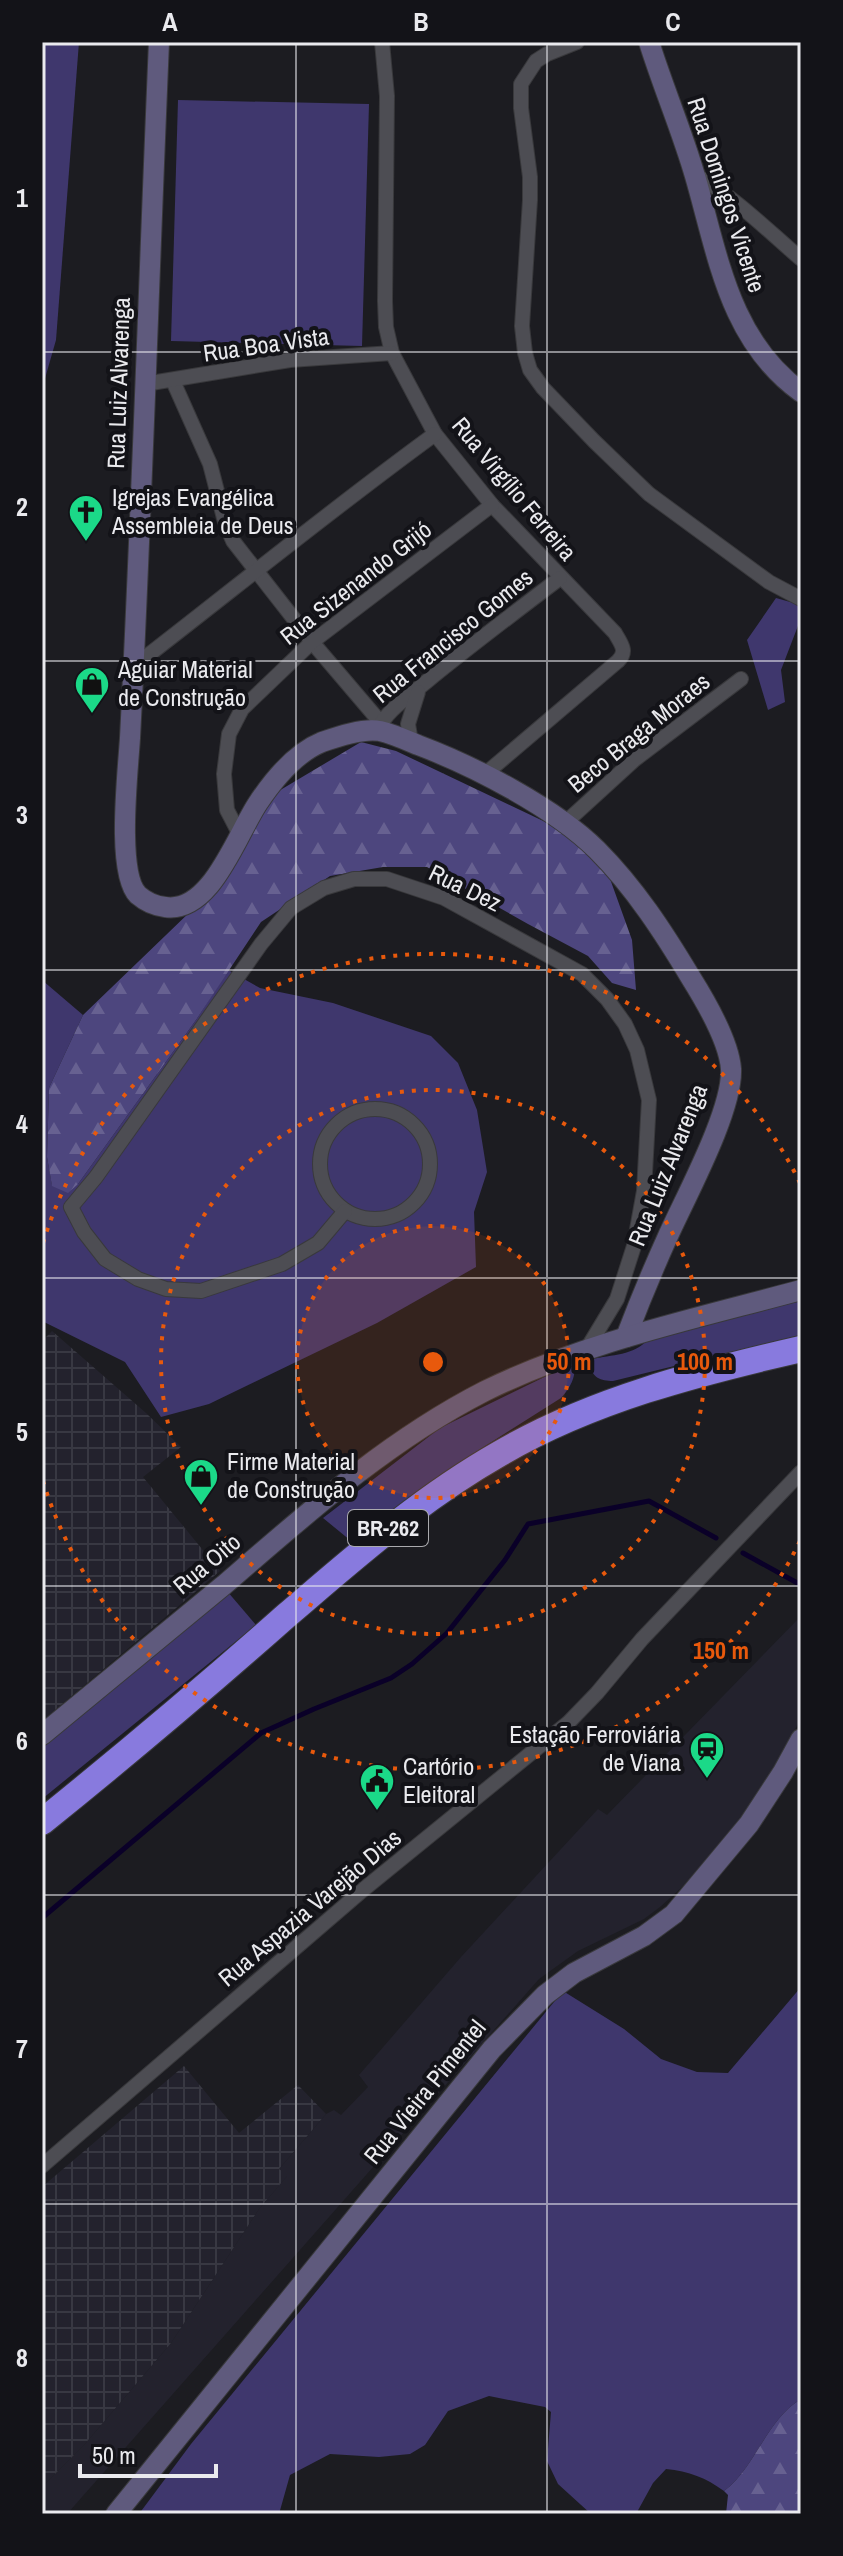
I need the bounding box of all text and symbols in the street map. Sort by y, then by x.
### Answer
text: A [162,4,178,39]
text: B [413,4,429,39]
text: C [665,4,681,39]
street label: Rua Domingos Vicente [680,93,774,296]
text: 1 [16,180,28,215]
street label: Rua Luiz Alvarenga [99,297,137,469]
street label: Rua Boa Vista [201,319,331,369]
street label: Rua Virgílio Ferreira [445,410,584,567]
place label: Igrejas Evangélica Assembleia de Deus [111,481,294,541]
text: 2 [16,489,28,524]
church icon: Igrejas Evangélica Assembleia de Deus [67,493,105,543]
street label: Rua Sizenando Grijó [273,513,438,651]
street label: Rua Francisco Gomes [366,561,539,710]
place label: Aguiar Material de Construção [117,653,253,713]
shop icon: Aguiar Material de Construção [73,665,111,715]
street label: Beco Braga Moraes [561,665,716,799]
text: 3 [16,797,28,832]
street label: Rua Dez [424,856,507,918]
street label: Rua Luiz Alvarenga [620,1079,714,1250]
text: 4 [16,1106,28,1141]
text: 50 m [547,1345,591,1377]
text: 100 m [677,1345,733,1377]
centre of rings [419,1348,447,1376]
text: 5 [16,1414,28,1449]
place label: Firme Material de Construção [227,1445,355,1505]
shop icon: Firme Material de Construção [182,1457,220,1507]
road number: BR-262 [348,1510,428,1546]
street label: Rua Oito [166,1526,247,1601]
text: 150 m [693,1634,749,1666]
place label: Estação Ferroviária de Viana [509,1718,681,1778]
text: 6 [16,1723,28,1758]
station icon: Estação Ferroviária de Viana [688,1730,726,1780]
place label: Cartório Eleitoral [403,1750,475,1810]
public building icon: Cartório Eleitoral [358,1762,396,1812]
street label: Rua Aspazia Varejão Dias [211,1821,408,1993]
street label: Rua Vieira Pimentel [356,2013,492,2170]
text: 7 [16,2031,28,2066]
text: 8 [16,2340,28,2375]
scale bar [80,2428,216,2478]
text: 50 m [92,2439,136,2471]

